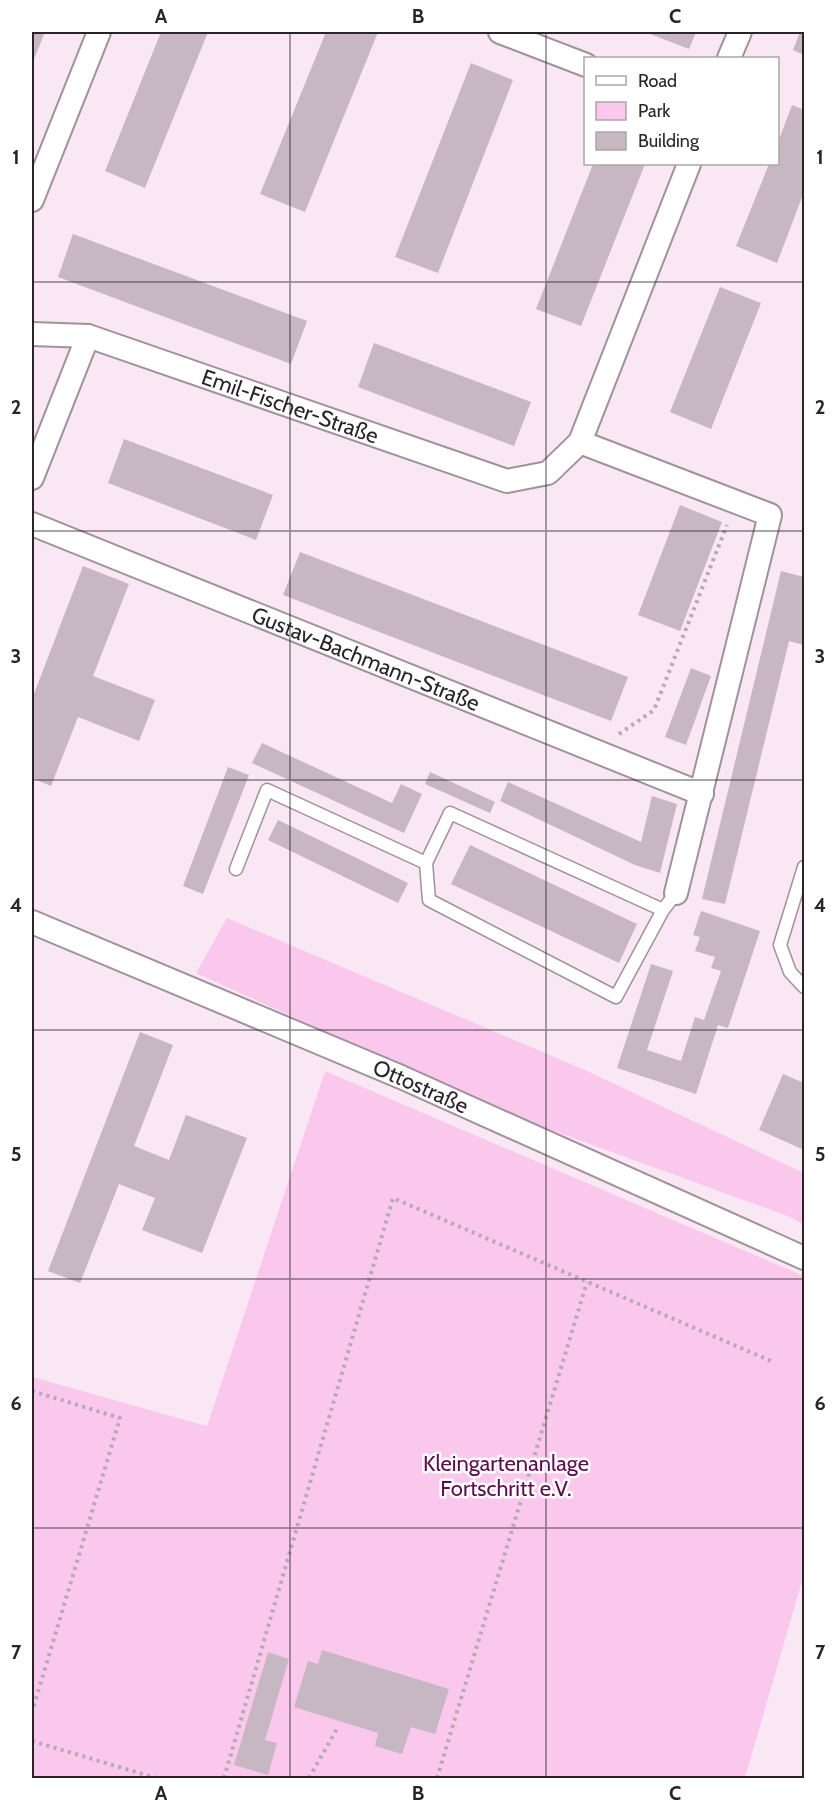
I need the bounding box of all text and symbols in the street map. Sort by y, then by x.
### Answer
text: A [155,4,168,28]
text: B [412,4,424,28]
text: C [669,4,681,28]
legend [584,57,779,165]
text: Road [638,70,677,92]
text: Park [638,100,671,122]
text: Building [638,130,700,152]
text: 1 [12,145,20,169]
text: 1 [816,145,824,169]
street label: Emil-Fischer-Straße [198,363,382,449]
text: 2 [11,395,21,419]
text: 2 [815,395,825,419]
street label: Gustav-Bachmann-Straße [248,601,484,717]
text: 3 [11,644,21,668]
text: 3 [815,644,825,668]
text: 4 [10,893,22,917]
text: 4 [814,893,826,917]
street label: Ottostraße [369,1053,473,1119]
text: 5 [11,1142,21,1166]
text: 5 [815,1142,825,1166]
text: 6 [10,1391,22,1415]
text: 6 [814,1391,826,1415]
park label: Kleingartenanlage Fortschritt e.V. [423,1450,589,1502]
text: 7 [11,1640,22,1664]
text: 7 [815,1640,826,1664]
text: A [155,1781,168,1805]
text: B [412,1781,424,1805]
text: C [669,1781,681,1805]

